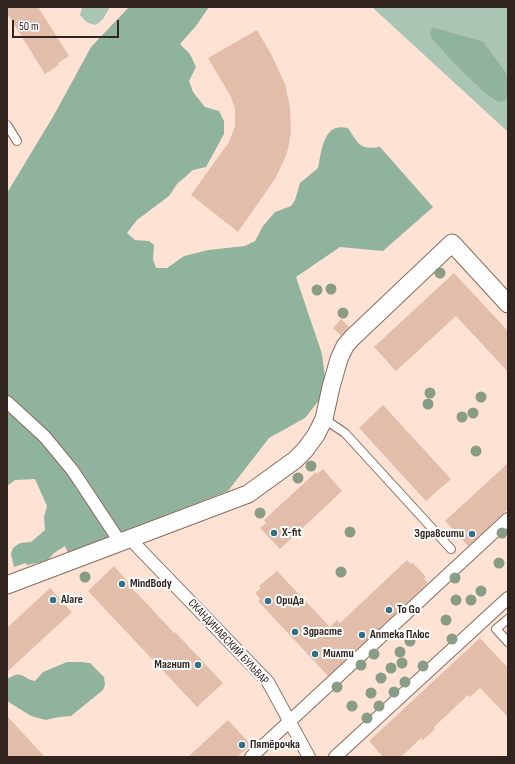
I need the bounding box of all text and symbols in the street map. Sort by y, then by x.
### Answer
scale bar [14,12,121,38]
text: 50 m [19,19,39,34]
place label: X-fit [282,526,301,540]
place label: Здравсити [414,527,464,541]
marker: X-fit [269,528,279,538]
marker: Здравсити [467,529,477,539]
place label: MindBody [130,577,172,591]
marker: MindBody [117,579,127,589]
place label: Alare [61,593,83,607]
place label: ОриДа [276,594,304,608]
marker: Alare [48,595,58,605]
street label: СКАНДИНАВСКИЙ БУЛЬВАР [185,596,271,688]
marker: ОриДа [263,596,273,606]
place label: To Go [397,603,420,617]
marker: To Go [384,605,394,615]
place label: Здрасте [303,625,342,639]
marker: Здрасте [290,627,300,637]
place label: Аптека Плюс [370,628,429,642]
marker: Аптека Плюс [357,630,367,640]
place label: Милти [323,647,354,661]
marker: Милти [310,649,320,659]
place label: Магнит [154,658,190,672]
marker: Магнит [193,660,203,670]
place label: Пятёрочка [250,738,300,752]
marker: Пятёрочка [237,740,247,750]

